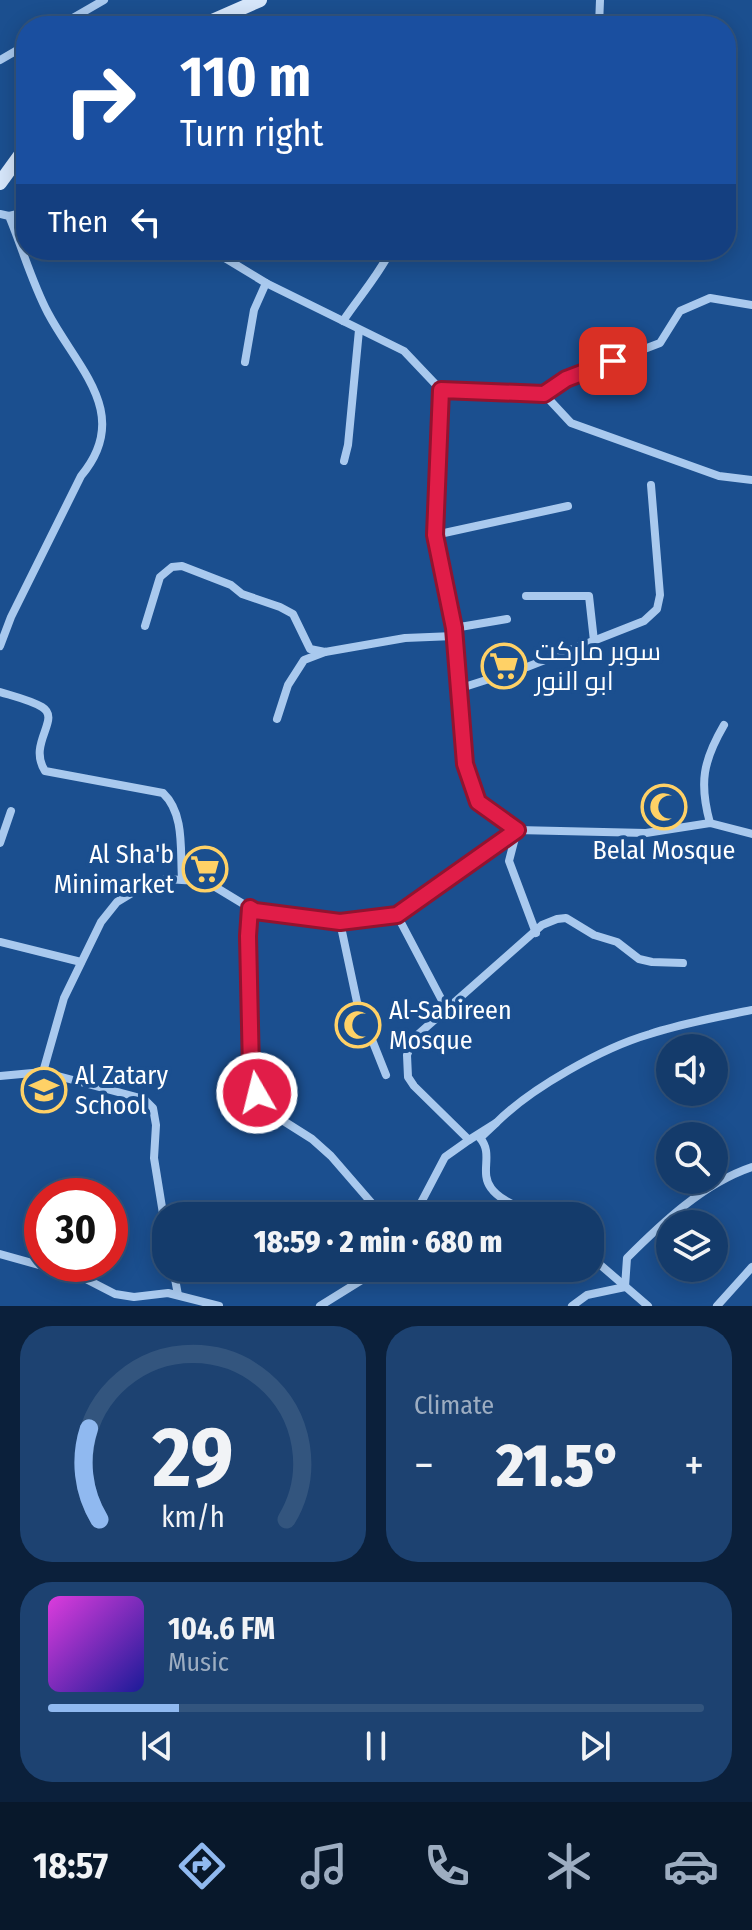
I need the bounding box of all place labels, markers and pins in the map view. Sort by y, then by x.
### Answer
pin [579,327,647,395]
place label: سوبر ماركت ابو النور [533,636,661,697]
supermarket icon: سوبر ماركت ابو النور [480,642,528,690]
mosque icon: Belal Mosque [640,783,688,831]
place label: Belal Mosque [593,835,735,866]
place label: Al Sha'b Minimarket [54,839,174,900]
supermarket icon: Al Sha'b Minimarket [181,845,229,893]
place label: Al-Sabireen Mosque [389,995,512,1056]
mosque icon: Al-Sabireen Mosque [334,1001,382,1049]
place label: Al Zatary School [75,1060,168,1121]
school or university icon: Al Zatary School [20,1066,68,1114]

